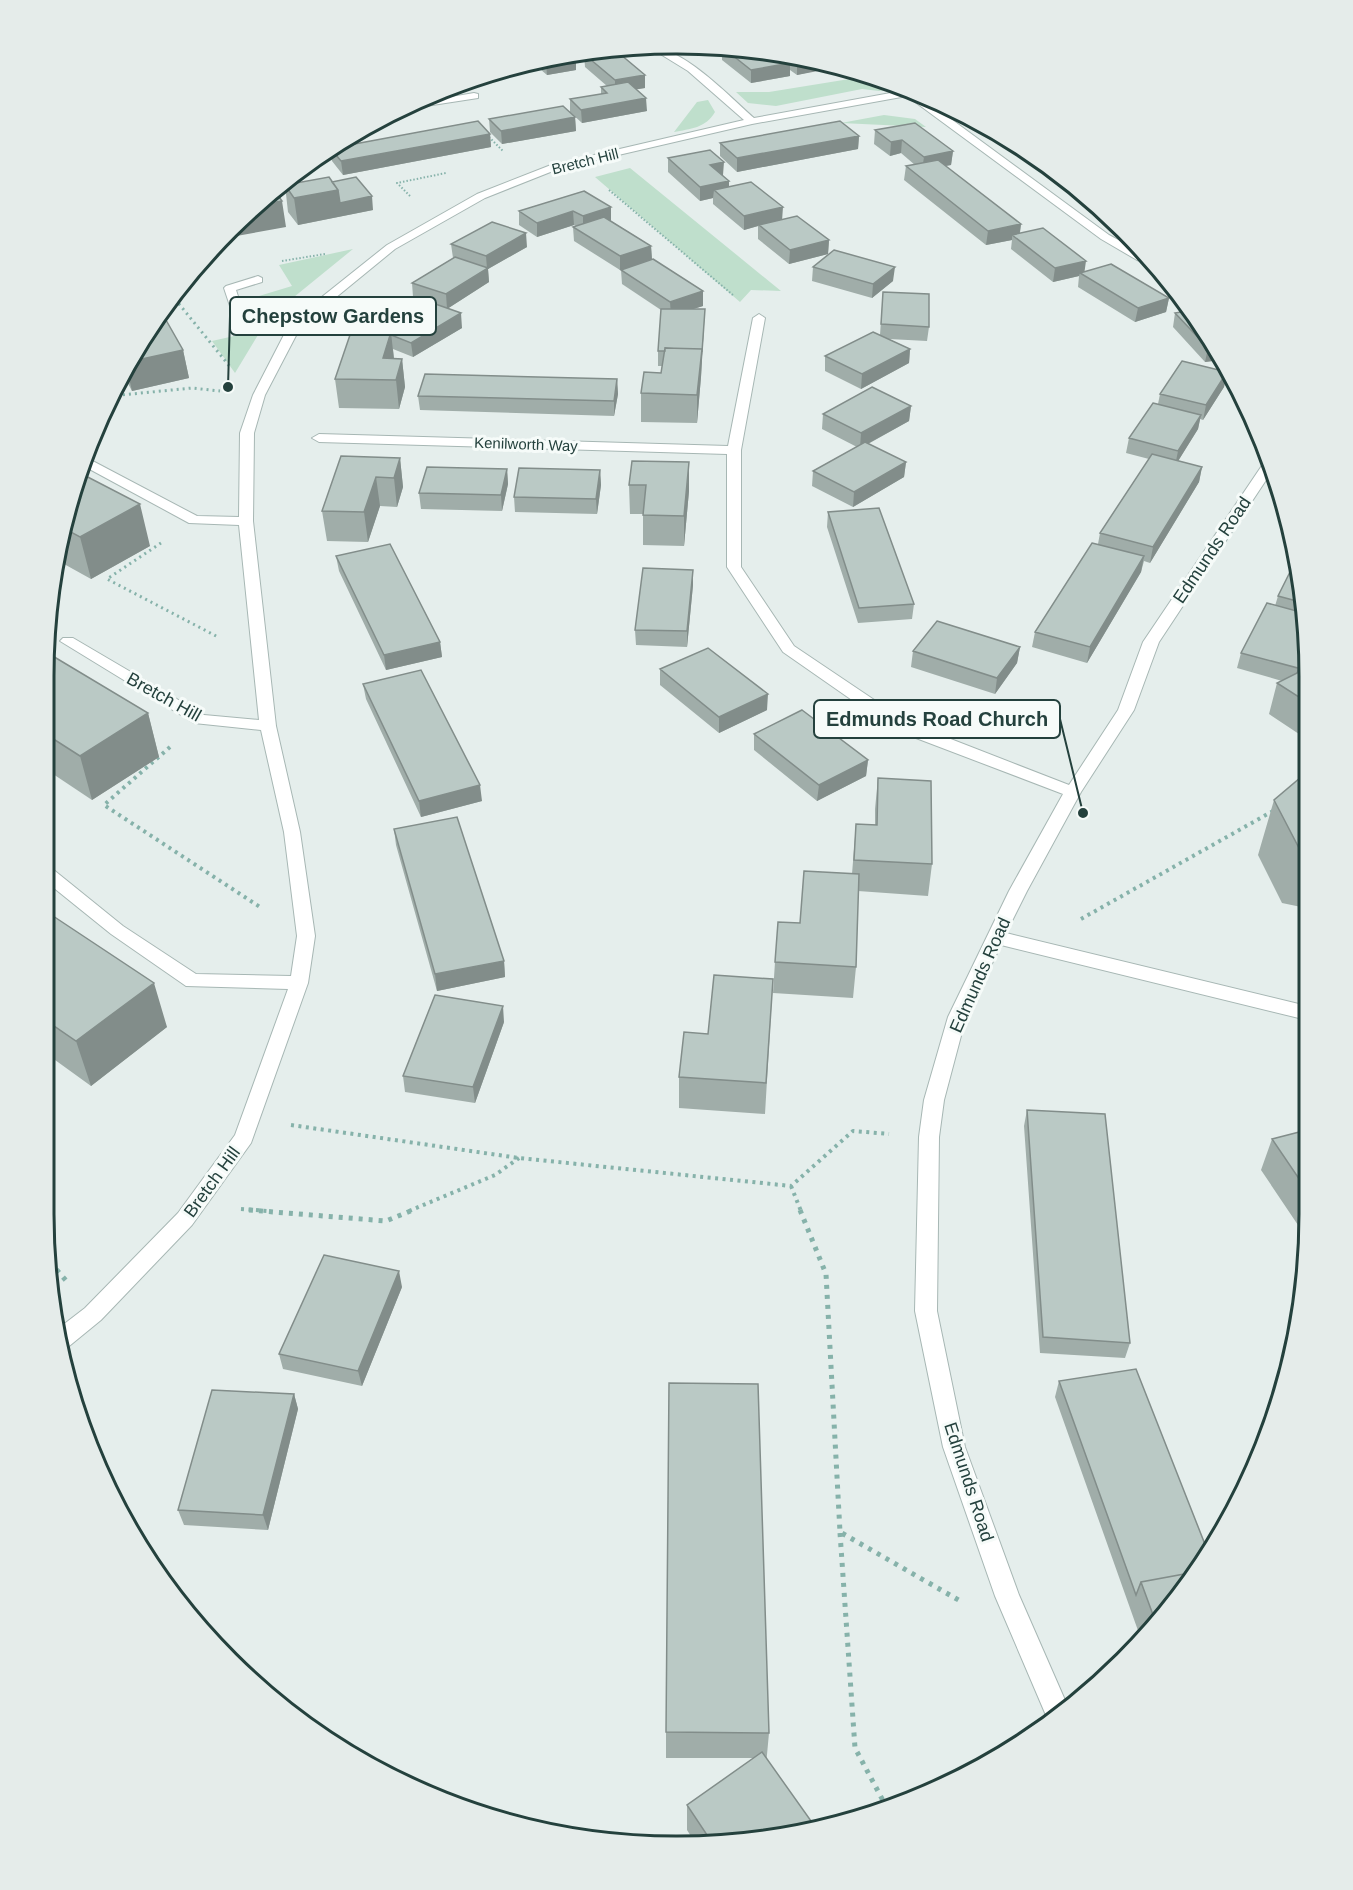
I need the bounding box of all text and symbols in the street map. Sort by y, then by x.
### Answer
street label: Bretch Hill [550,144,620,178]
callout: Chepstow Gardens [230,297,436,335]
text: Chepstow Gardens [242,305,424,327]
street label: Kenilworth Way [474,434,579,454]
street label: Edmunds Road [1169,493,1255,607]
street label: Bretch Hill [123,668,205,726]
callout: Edmunds Road Church [814,700,1060,738]
text: Edmunds Road Church [826,708,1048,730]
street label: Edmunds Road [946,914,1014,1036]
street label: Bretch Hill [180,1143,244,1221]
street label: Edmunds Road [940,1420,998,1544]

